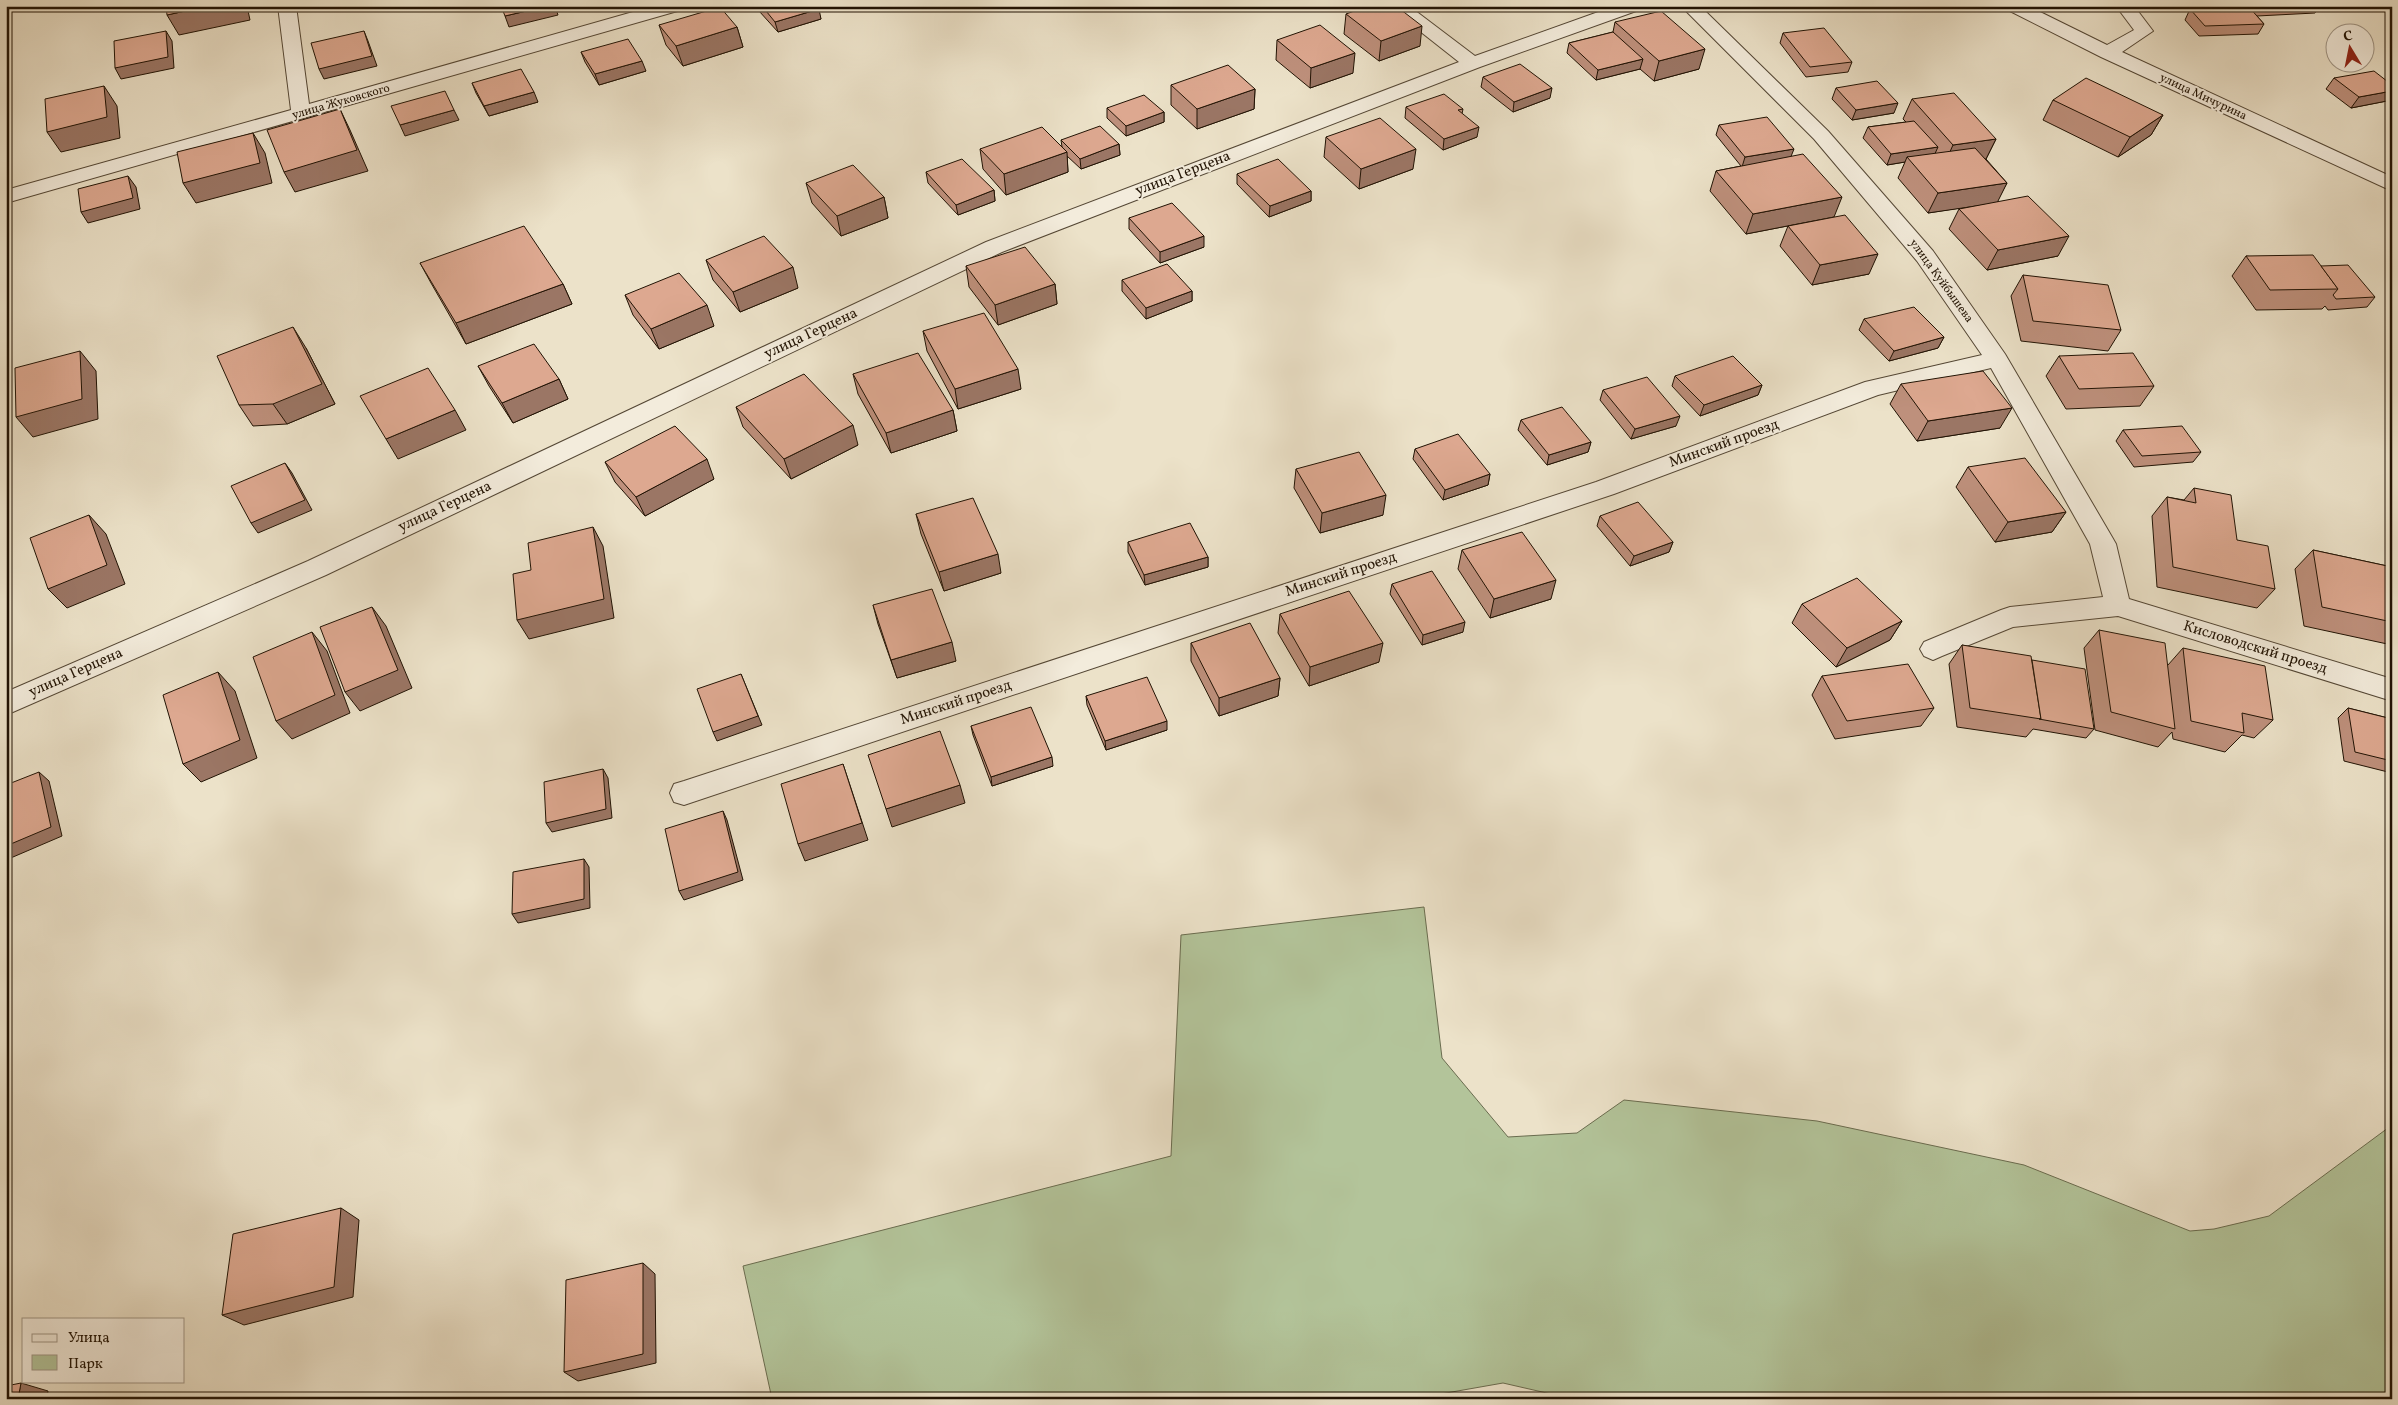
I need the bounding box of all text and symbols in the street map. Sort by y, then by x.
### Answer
north arrow [2326,22,2376,72]
text: С [2342,27,2354,47]
street label: улица Мичурина [2157,70,2249,124]
street label: улица Жуковского [290,80,392,124]
street label: улица Герцена [1132,146,1234,202]
street label: улица Куйбышева [1905,236,1977,326]
street label: улица Герцена [761,303,861,365]
street label: Минский проезд [1666,414,1782,474]
street label: улица Герцена [395,476,495,538]
street label: Минский проезд [1283,547,1400,603]
street label: Кисловодский проезд [2180,616,2330,680]
street label: улица Герцена [26,643,126,703]
street label: Минский проезд [898,675,1015,731]
legend [22,1318,185,1382]
text: Улица [68,1328,110,1349]
text: Парк [68,1354,103,1375]

